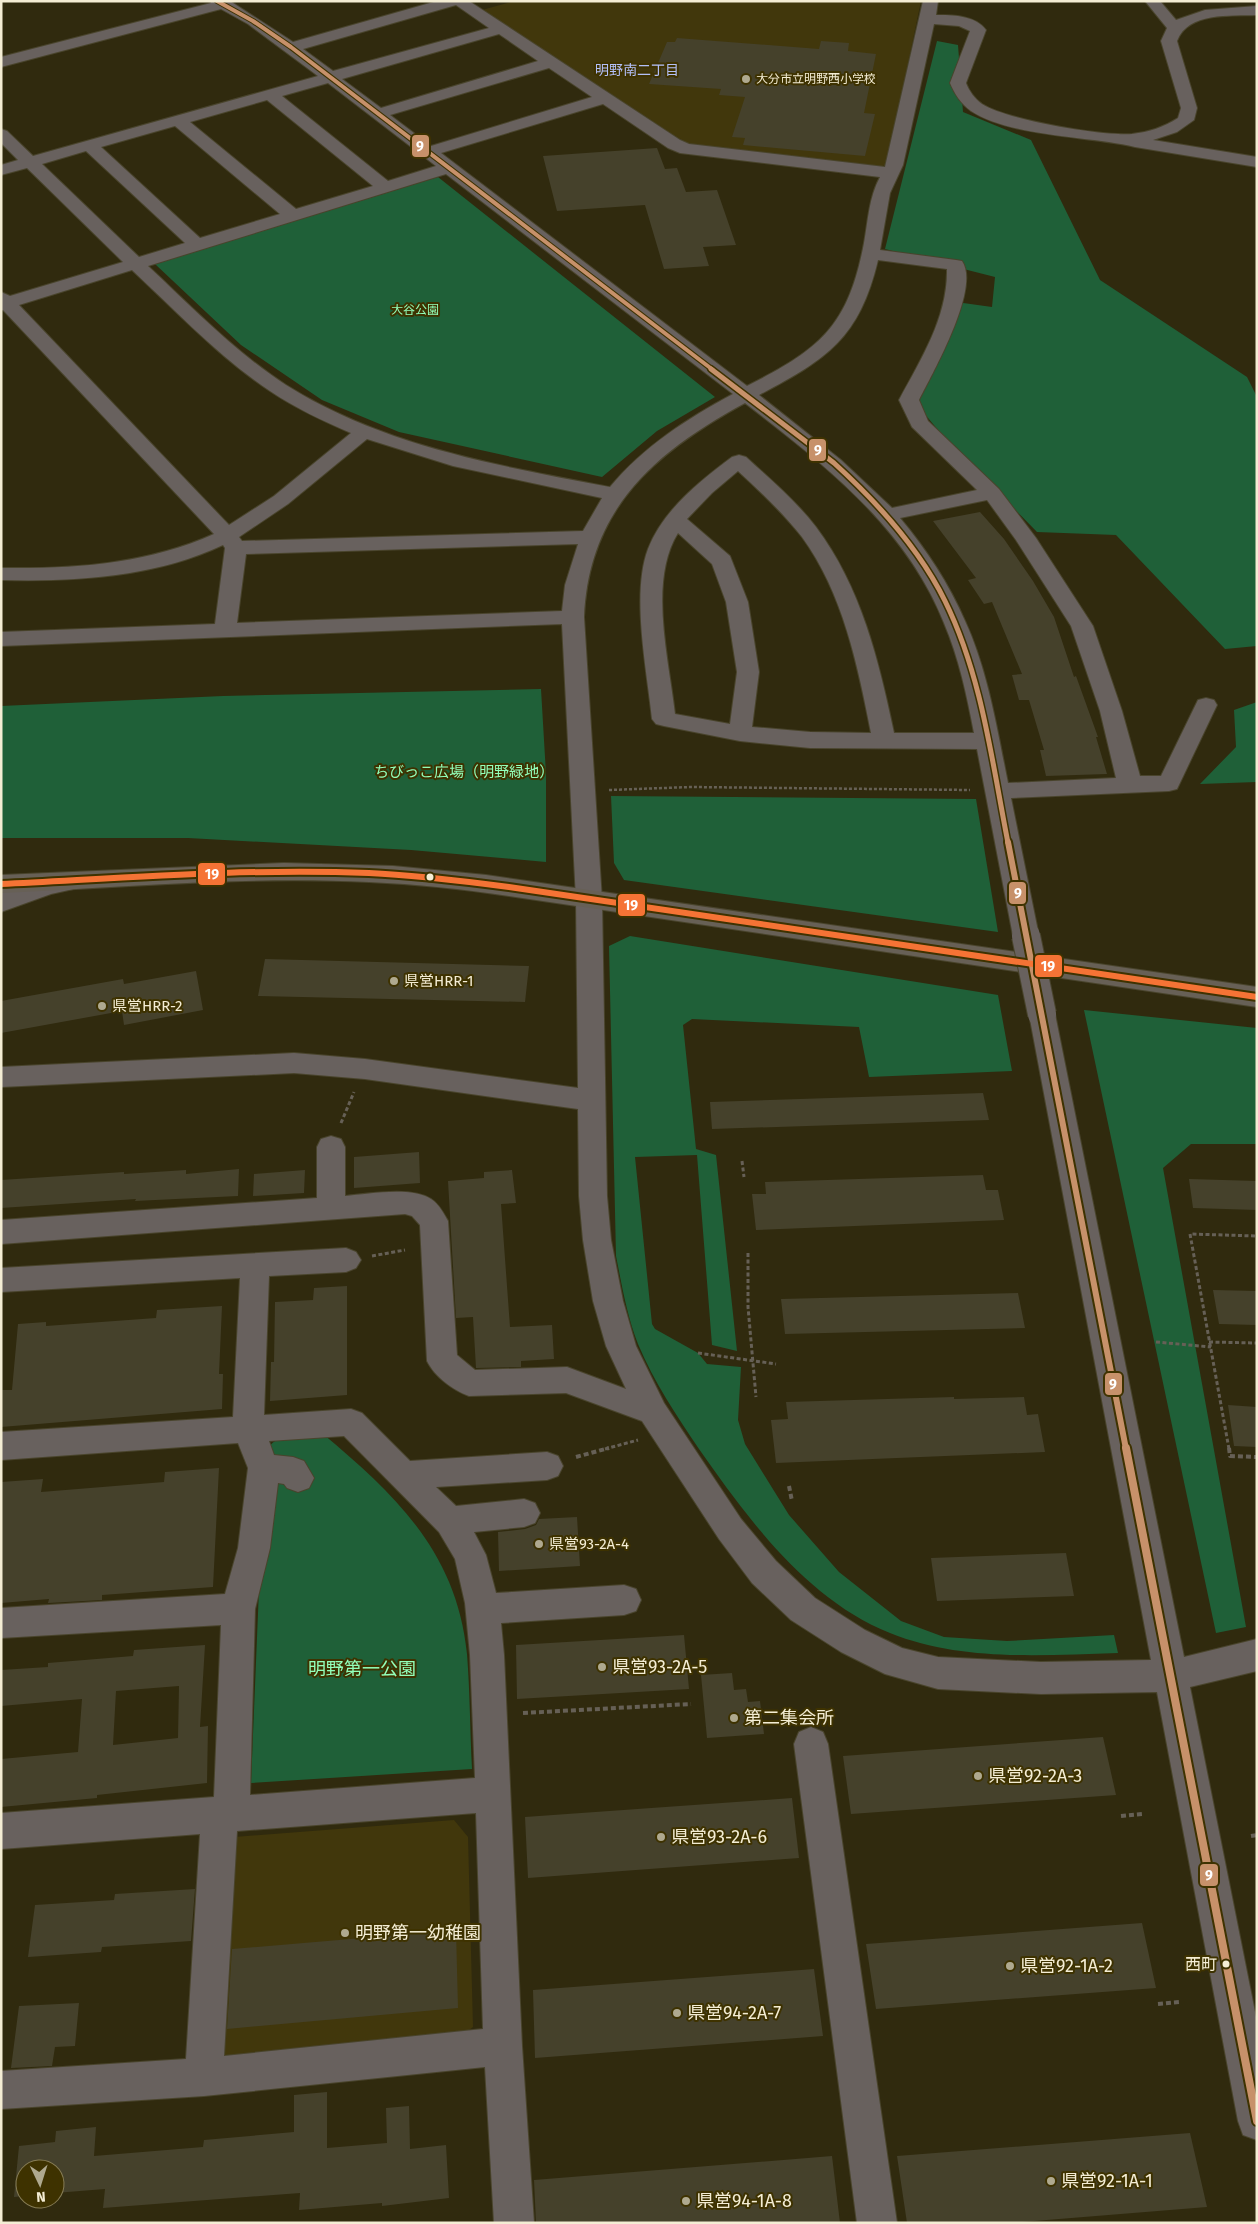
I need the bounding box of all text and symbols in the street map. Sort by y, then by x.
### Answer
district label: 明野南二丁目 [595,62,679,79]
place label: 大分市立明野西小学校 [756,72,876,86]
marker: 大分市立明野西小学校 [740,73,752,85]
line badge: 9 [411,134,430,158]
text: 9 [416,138,424,155]
park label: 大谷公園 [391,303,439,317]
line badge: 9 [808,438,827,462]
text: 9 [814,442,822,459]
park label: ちびっこ広場（明野緑地） [374,763,554,781]
line badge: 19 [197,862,226,886]
text: 19 [205,866,219,883]
unlabelled marker [425,872,435,882]
line badge: 9 [1008,881,1027,905]
text: 9 [1014,885,1022,902]
line badge: 19 [617,893,646,917]
text: 19 [624,897,638,914]
line badge: 19 [1034,954,1063,978]
text: 19 [1041,958,1055,975]
place label: 県営HRR-1 [404,972,473,990]
marker: 県営HRR-1 [388,975,400,987]
place label: 県営HRR-2 [112,997,183,1015]
marker: 県営HRR-2 [96,1000,108,1012]
line badge: 9 [1104,1372,1123,1396]
text: 9 [1109,1376,1117,1393]
place label: 県営93-2A-4 [549,1535,629,1553]
marker: 県営93-2A-4 [533,1538,545,1550]
place label: 県営93-2A-5 [612,1656,707,1678]
park label: 明野第一公園 [308,1658,416,1680]
marker: 県営93-2A-5 [596,1661,608,1673]
place label: 第二集会所 [744,1707,834,1729]
marker: 第二集会所 [728,1712,740,1724]
place label: 県営92-2A-3 [988,1765,1082,1787]
marker: 県営92-2A-3 [972,1770,984,1782]
place label: 県営93-2A-6 [671,1826,767,1848]
marker: 県営93-2A-6 [655,1831,667,1843]
line badge: 9 [1199,1863,1219,1887]
text: 9 [1205,1867,1213,1884]
place label: 明野第一幼稚園 [355,1922,481,1944]
marker: 明野第一幼稚園 [339,1927,351,1939]
place label: 県営92-1A-2 [1020,1955,1113,1977]
place label: 西町 [1185,1955,1217,1974]
marker: 西町 [1221,1959,1231,1969]
marker: 県営92-1A-2 [1004,1960,1016,1972]
place label: 県営94-2A-7 [687,2002,781,2024]
marker: 県営94-2A-7 [671,2007,683,2019]
north arrow [15,2159,65,2209]
place label: 県営92-1A-1 [1061,2170,1153,2192]
marker: 県営92-1A-1 [1045,2175,1057,2187]
text: N [36,2188,46,2205]
place label: 県営94-1A-8 [696,2190,792,2212]
marker: 県営94-1A-8 [680,2195,692,2207]

